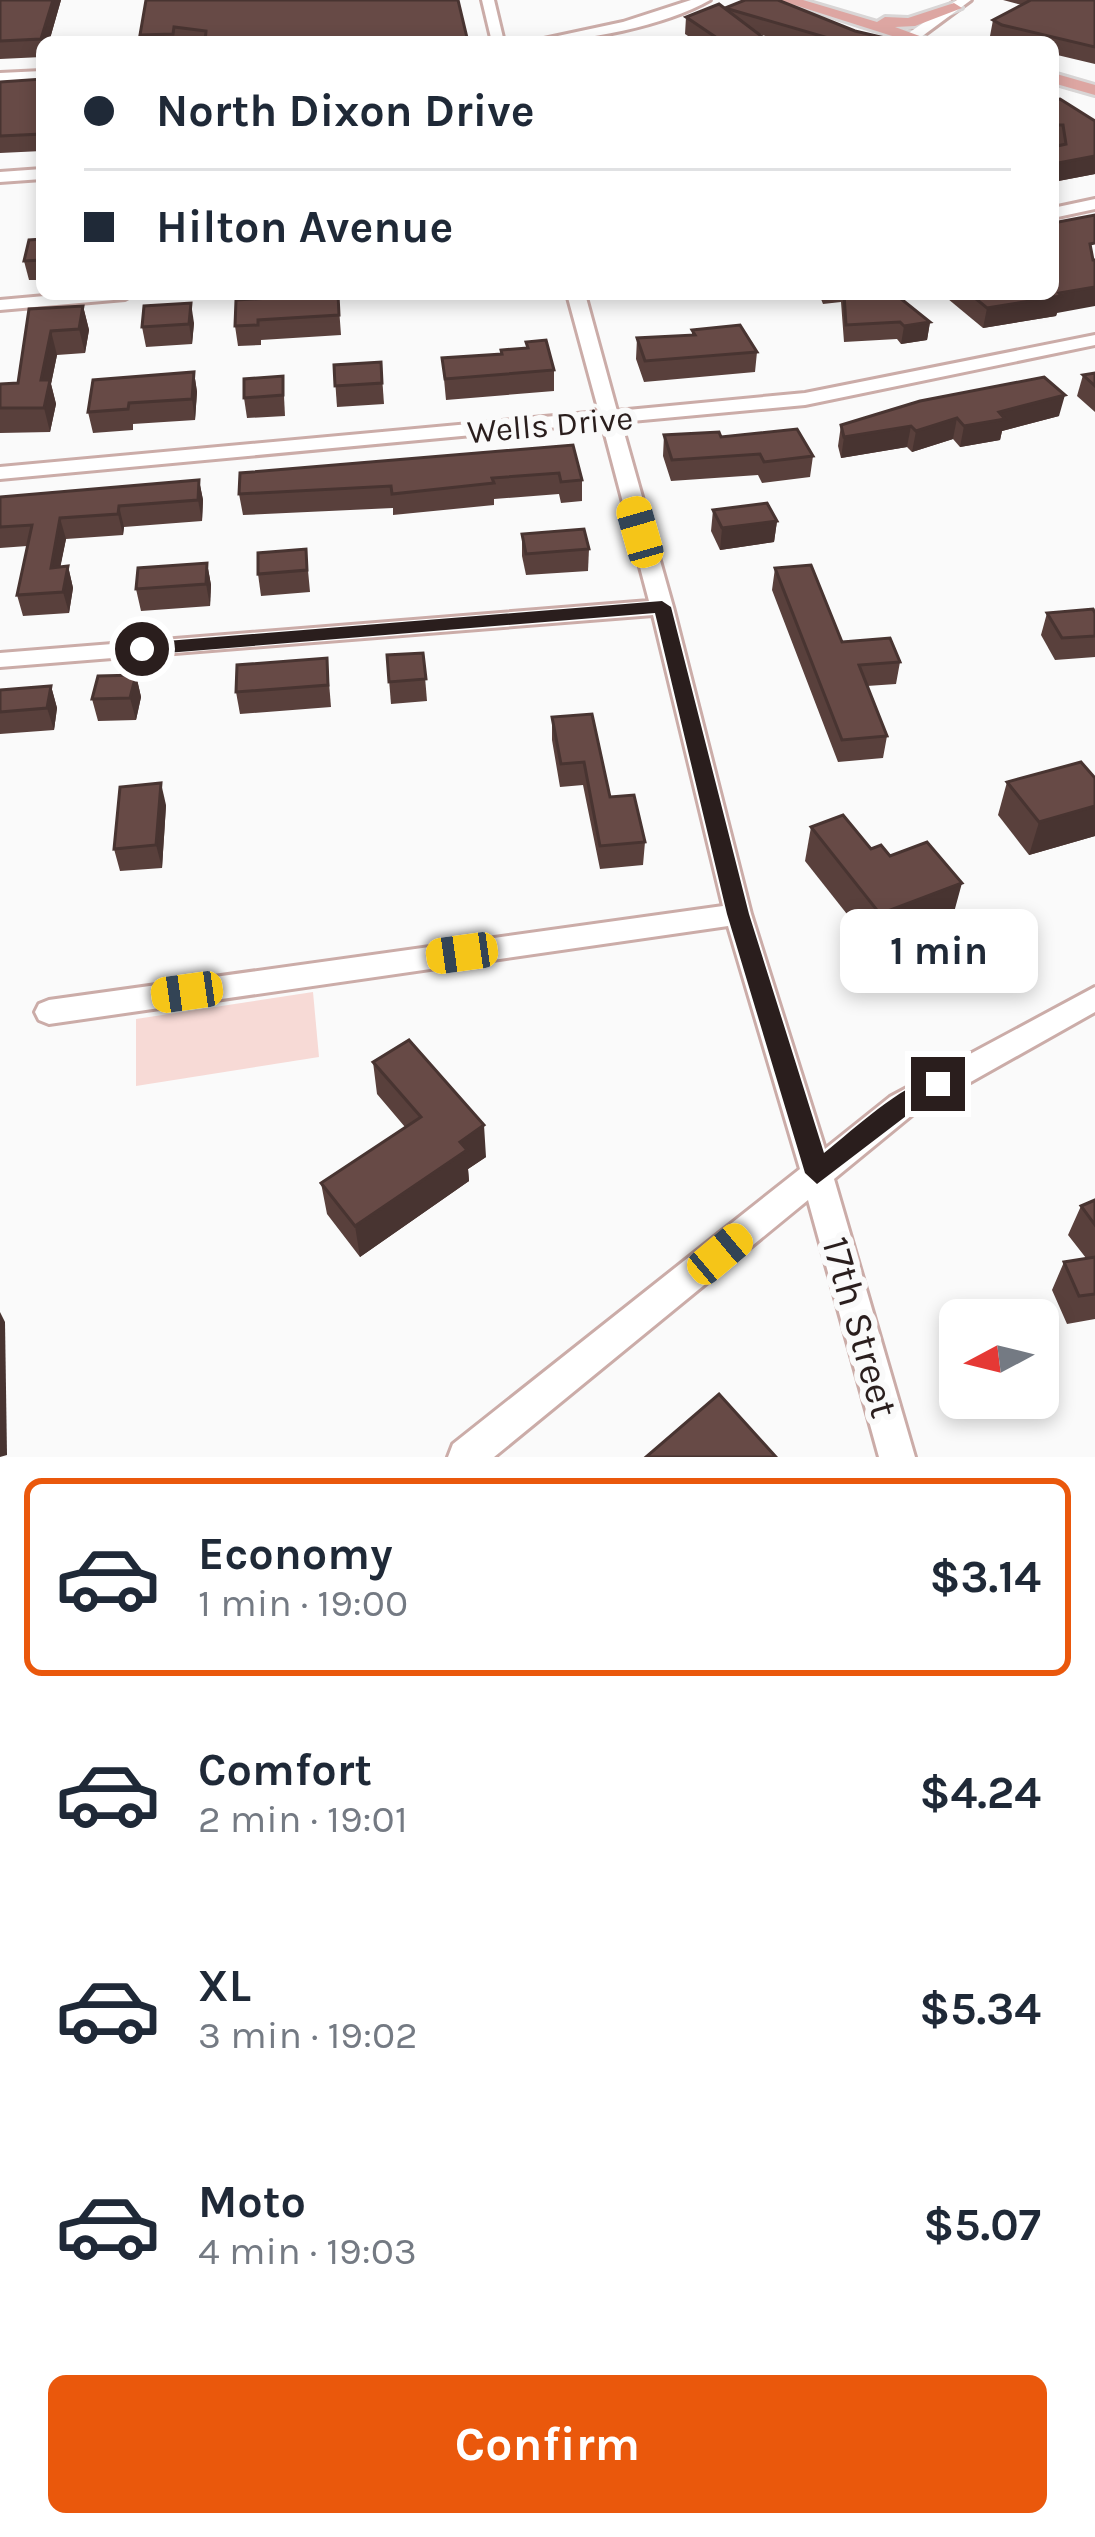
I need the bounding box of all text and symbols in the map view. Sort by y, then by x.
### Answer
text: North Dixon Drive [156,85,535,137]
text: Hilton Avenue [156,201,453,253]
street label: Wells Drive [466,399,634,451]
car [613,492,667,572]
route start [115,622,169,676]
callout: 1 min [839,910,1037,994]
text: 1 min [890,928,988,974]
car [424,930,500,976]
car [149,969,225,1015]
route end [911,1057,965,1111]
car [681,1217,759,1291]
street label: 17th Street [812,1232,908,1423]
north arrow [939,1299,1059,1419]
map controls [939,1299,1059,1419]
icon: car [54,1523,162,1631]
text: Economy [198,1528,393,1580]
text: $3.14 [930,1551,1041,1603]
text: 1 min · 19:00 [198,1580,408,1626]
icon: car [54,1739,162,1847]
text: Comfort [198,1744,372,1796]
text: $4.24 [920,1767,1041,1819]
text: 2 min · 19:01 [198,1796,408,1842]
icon: car [54,1955,162,2063]
text: XL [198,1960,251,2012]
text: $5.34 [919,1983,1041,2035]
text: 3 min · 19:02 [198,2012,418,2058]
icon: car [54,2171,162,2279]
text: Moto [198,2176,306,2228]
text: $5.07 [923,2199,1041,2251]
text: 4 min · 19:03 [198,2228,417,2274]
button: Confirm [48,2375,1047,2513]

